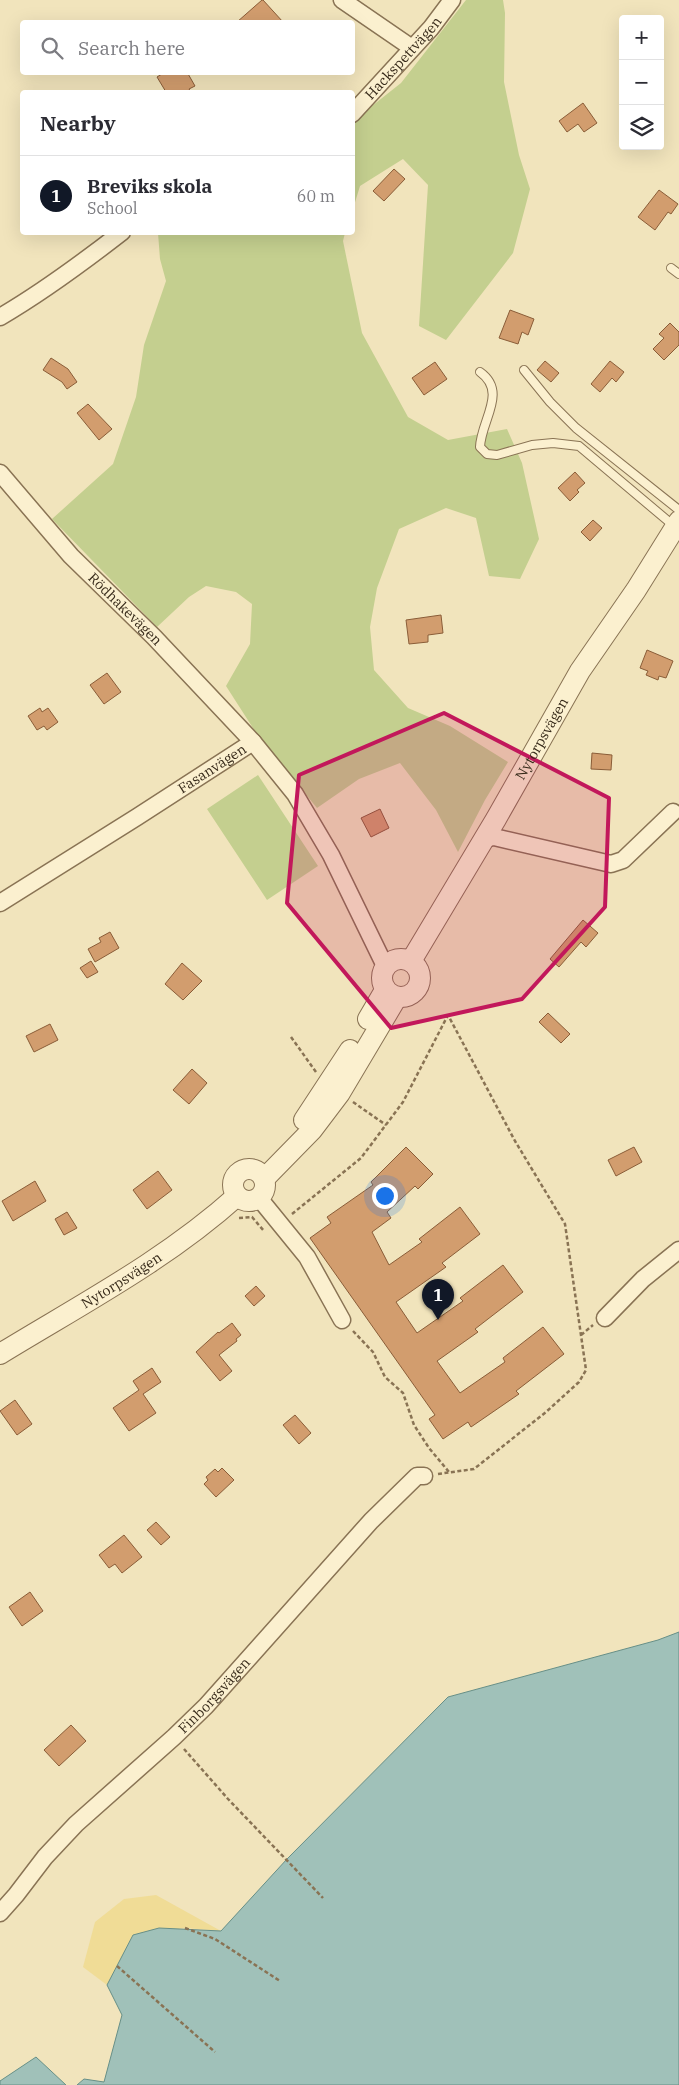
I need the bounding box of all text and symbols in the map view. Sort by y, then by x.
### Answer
street label: Hackspettvägen [361,13,446,103]
map controls [619,15,664,150]
button: + [619,15,664,60]
search box [20,20,355,75]
icon: search [38,34,66,62]
text: Search here [78,36,185,60]
button: − [619,60,664,105]
button: layers [619,105,664,150]
text: Nearby [40,109,116,137]
text: Breviks skola [87,174,212,198]
text: 1 [51,186,61,206]
text: 60 m [297,186,335,206]
text: School [87,198,138,218]
street label: Rödhakevägen [84,569,166,649]
street label: Nytorpsvägen [511,694,572,783]
street label: Fasanvägen [174,740,250,797]
your location [372,1183,398,1209]
street label: Nytorpsvägen [78,1248,165,1312]
pin: 1 [422,1279,454,1320]
street label: Finborgsvägen [174,1654,254,1737]

